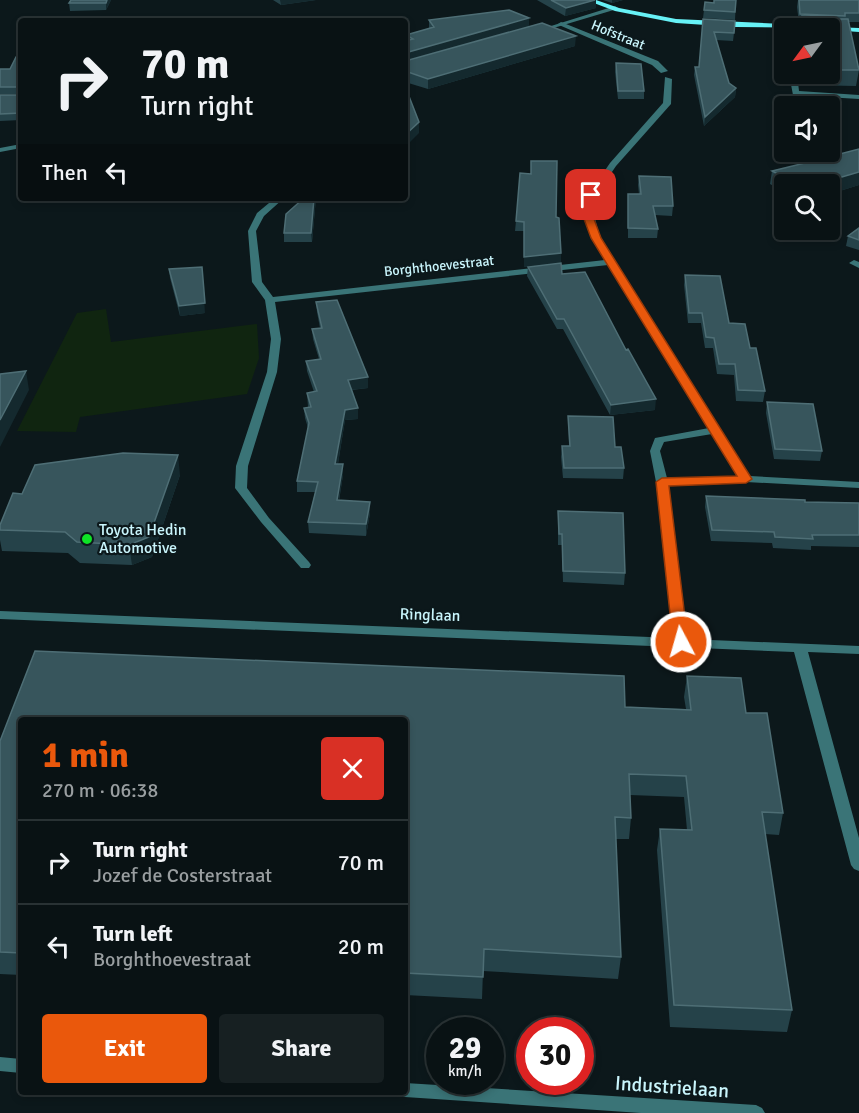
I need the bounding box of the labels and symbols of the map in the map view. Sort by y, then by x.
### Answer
street label: Hofstraat [589,17,647,53]
north arrow [774,18,840,84]
pin [565,169,616,220]
street label: Borghthoevestraat [383,252,495,280]
place label: Toyota Hedin Automotive [99,520,187,558]
marker: Toyota Hedin Automotive [80,532,94,546]
street label: Ringlaan [399,604,461,626]
position arrow [649,610,713,674]
speed limit sign: 30 [516,1017,594,1095]
street label: Industrielaan [614,1071,730,1103]

